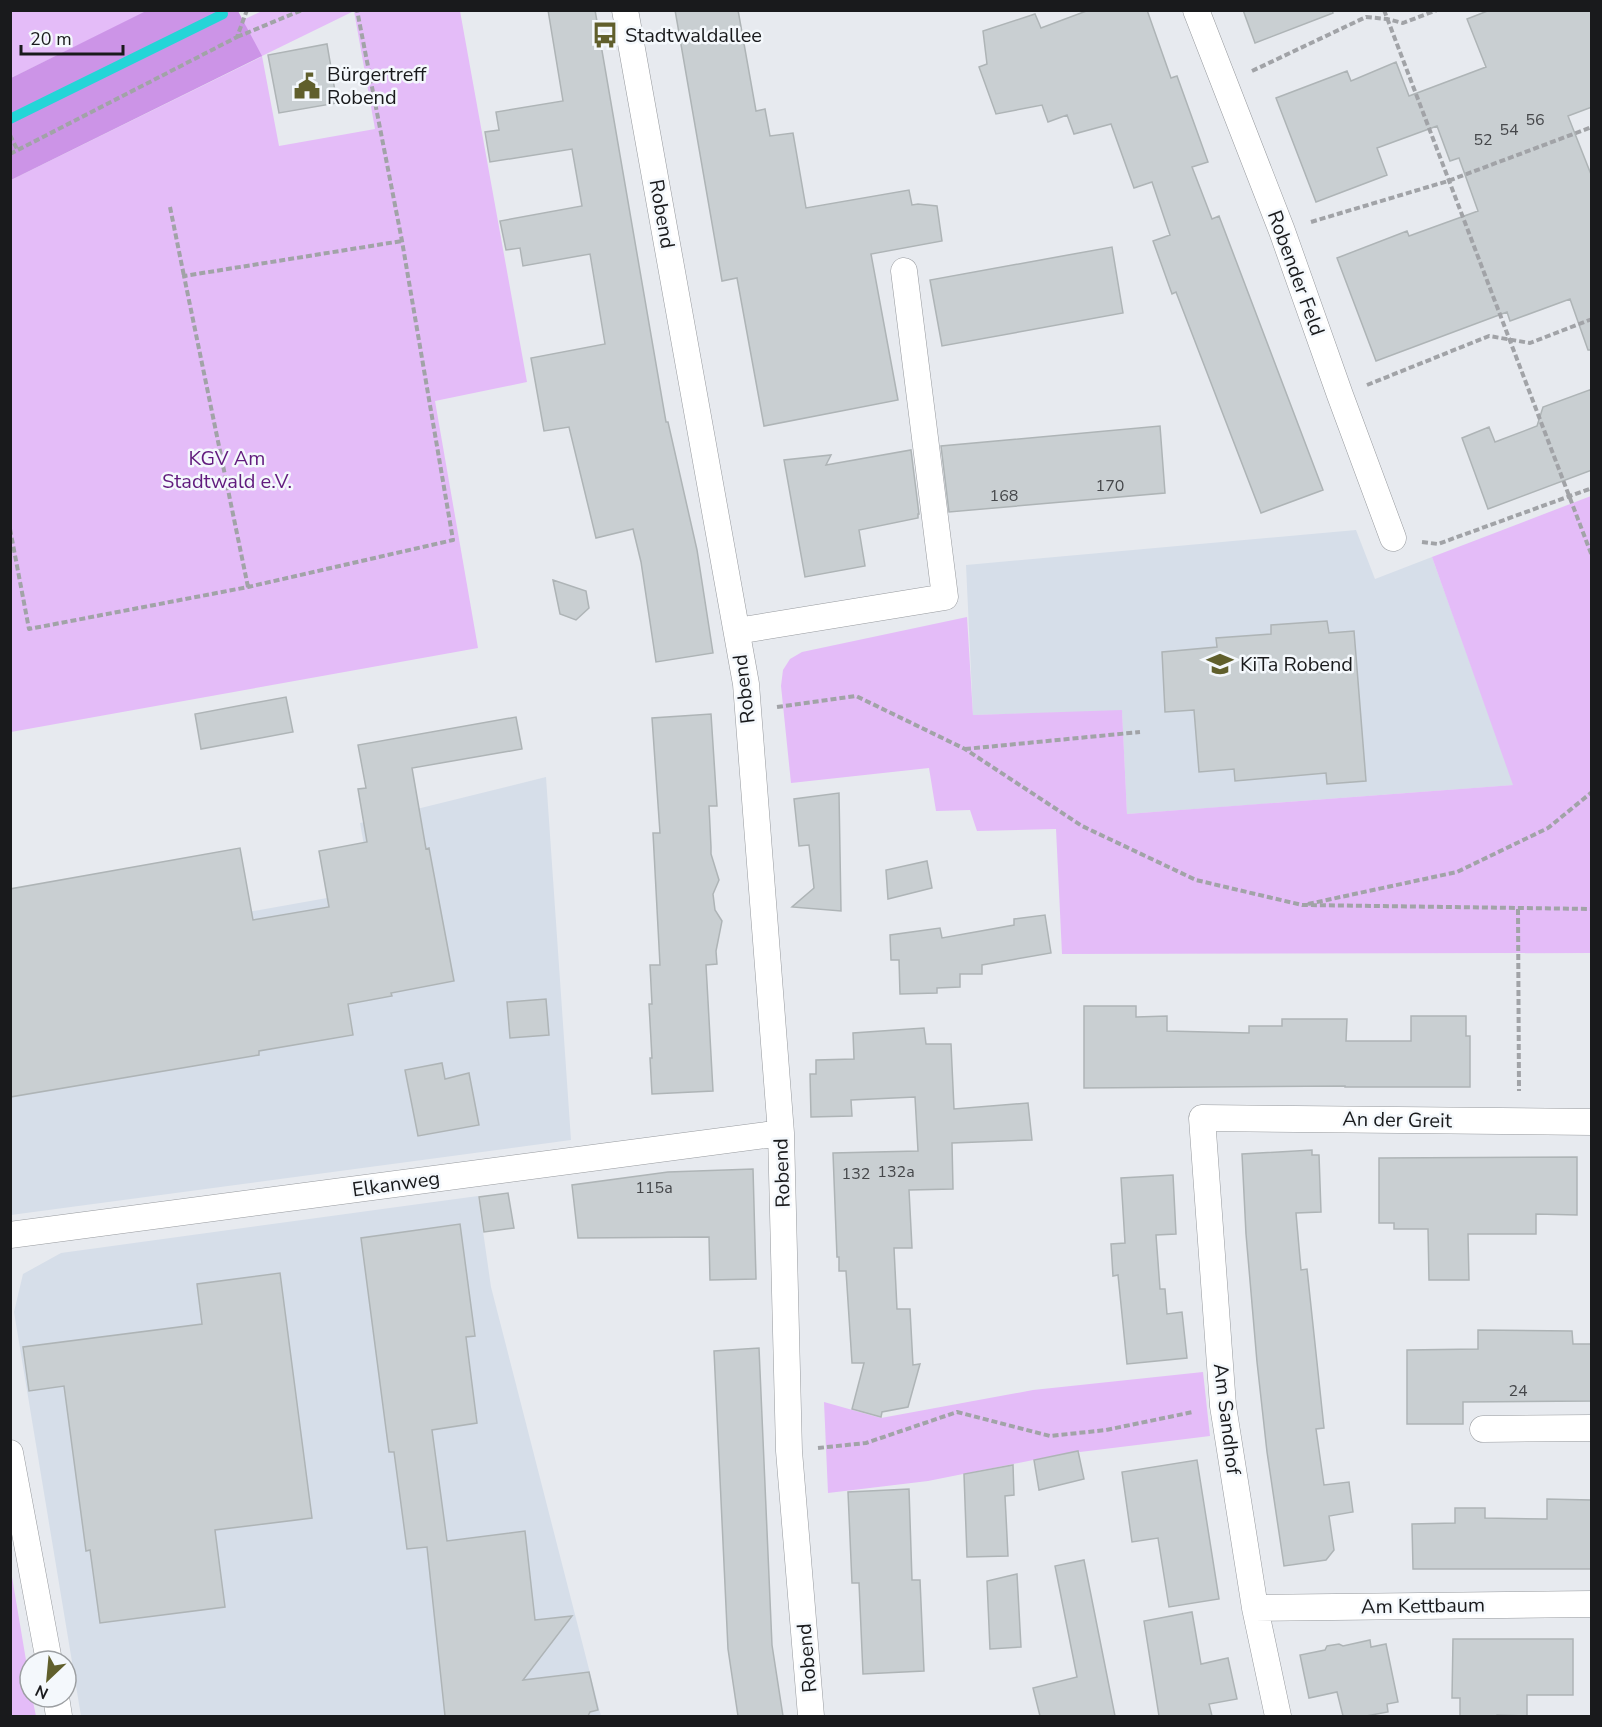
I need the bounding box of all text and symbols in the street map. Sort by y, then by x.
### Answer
scale bar [21,18,123,56]
bus stop icon: Stadtwaldallee [590,20,620,50]
place label: Stadtwaldallee [625,22,762,49]
text: 20 m [30,27,72,51]
place label: Bürgertreff Robend [327,61,427,111]
public building icon: Bürgertreff Robend [292,71,322,101]
house number: 56 [1525,109,1545,131]
house number: 54 [1499,119,1519,141]
house number: 52 [1473,129,1493,151]
street label: Robend [643,177,681,251]
street label: Robender Feld [1261,207,1331,339]
park label: KGV Am Stadtwald e.V. [162,445,292,495]
house number: 170 [1096,475,1124,497]
house number: 168 [990,485,1018,507]
school or university icon: KiTa Robend [1205,649,1235,679]
place label: KiTa Robend [1240,651,1353,678]
street label: Robend [726,653,762,725]
street label: An der Greit [1342,1106,1453,1134]
street label: Robend [767,1138,797,1208]
house number: 132a [877,1161,915,1183]
house number: 132 [842,1163,870,1185]
street label: Elkanweg [350,1164,442,1204]
house number: 115a [635,1177,673,1199]
street label: Am Sandhof [1207,1362,1247,1476]
house number: 24 [1508,1380,1528,1402]
street label: Am Kettbaum [1361,1591,1485,1621]
street label: Robend [791,1622,823,1694]
north arrow [18,1649,78,1709]
text: N [32,1679,52,1704]

